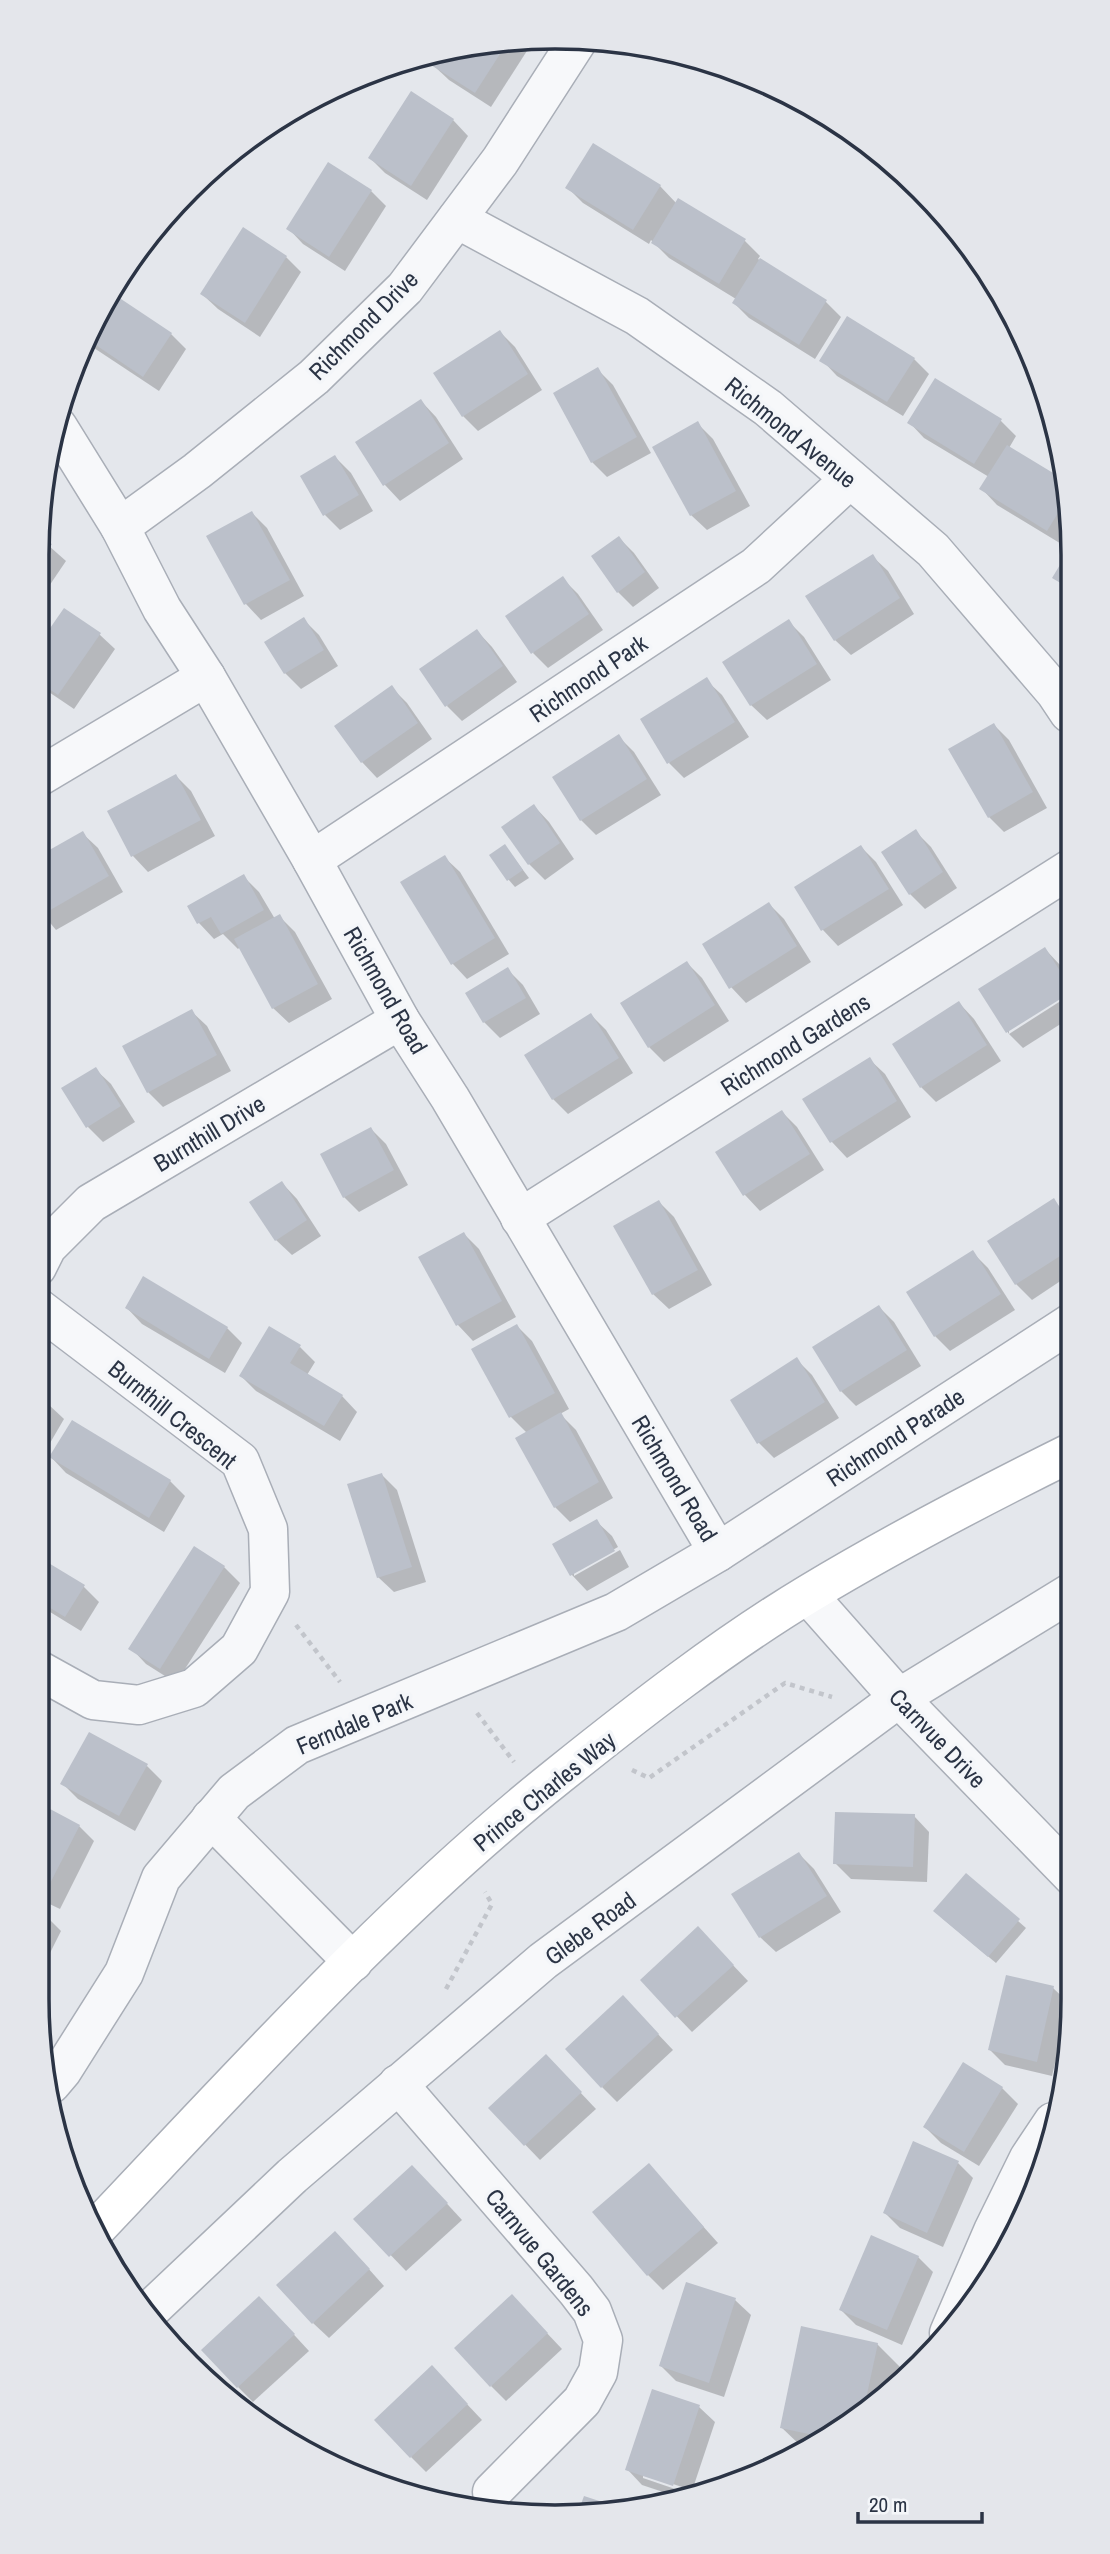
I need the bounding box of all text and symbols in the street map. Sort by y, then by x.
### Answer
street label: Richmond Drive [301,263,425,387]
street label: Richmond Avenue [719,369,863,495]
street label: Richmond Park [523,627,653,729]
street label: Richmond Road [337,920,435,1060]
street label: Richmond Gardens [714,985,876,1103]
street label: Burnthill Drive [147,1087,271,1179]
street label: Burnthill Crescent [102,1352,244,1476]
street label: Richmond Parade [820,1380,970,1494]
street label: Richmond Road [625,1409,725,1547]
street label: Carnvue Drive [882,1681,994,1795]
street label: Ferndale Park [291,1684,417,1762]
street label: Prince Charles Way [466,1724,622,1858]
street label: Glebe Road [538,1884,642,1972]
street label: Carnvue Gardens [479,2182,601,2322]
scale bar [858,2480,982,2524]
text: 20 m [869,2490,907,2519]

